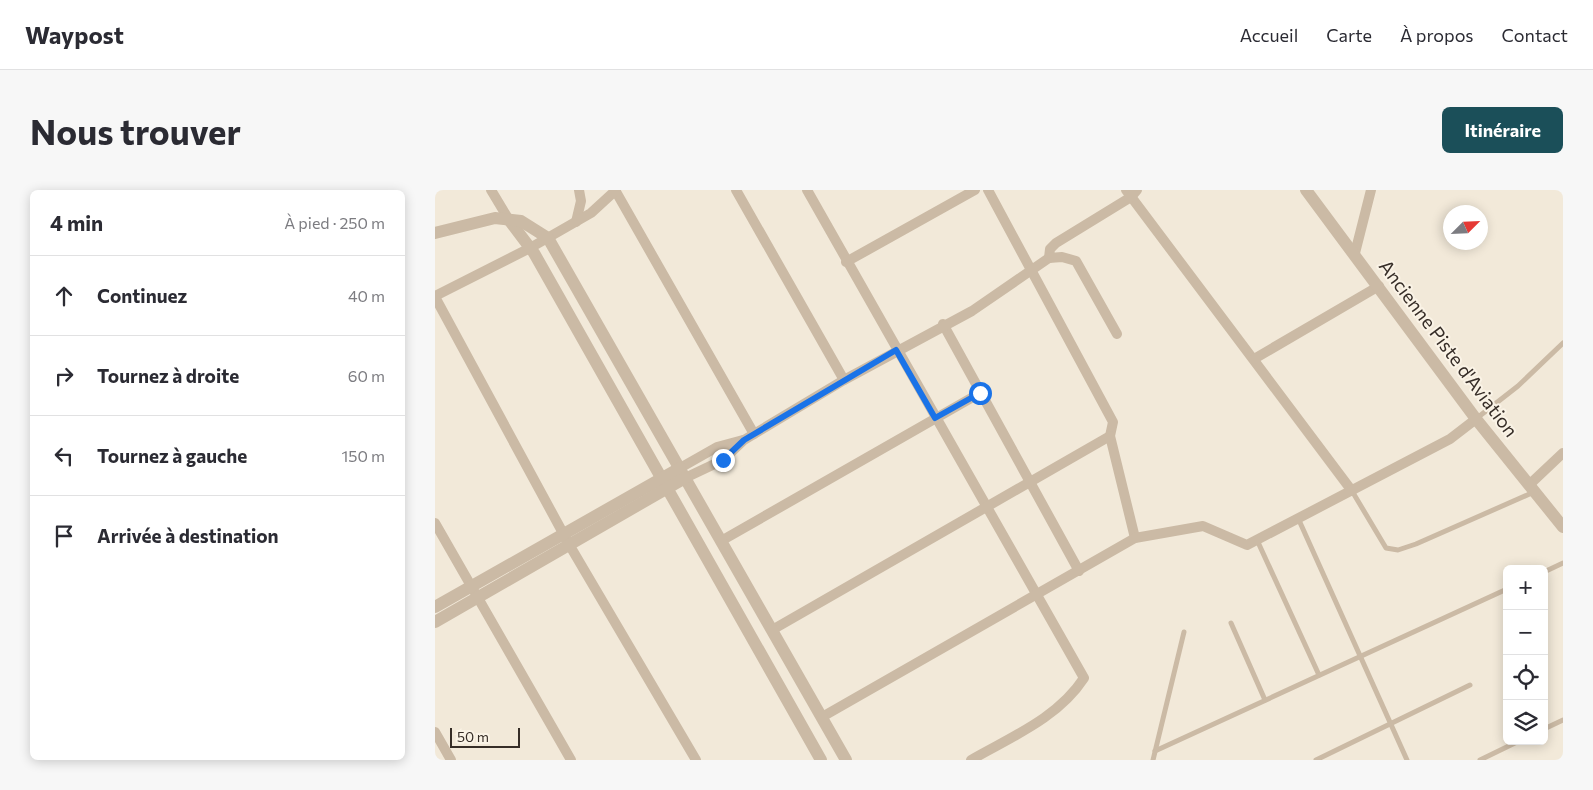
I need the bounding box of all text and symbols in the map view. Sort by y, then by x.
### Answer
text: Waypost [25,20,124,49]
text: Accueil [1240,24,1298,46]
text: Carte [1326,24,1372,46]
text: À propos [1400,24,1474,46]
text: Contact [1502,24,1568,46]
button: Itinéraire [1442,107,1563,153]
text: Nous trouver [30,109,241,152]
north arrow [1443,205,1488,250]
text: 4 min [50,210,103,235]
text: À pied · 250 m [284,213,385,232]
street label: Ancienne Piste d'Aviation [1375,255,1523,441]
icon: ahead [50,282,78,310]
text: Continuez [97,284,187,307]
text: 40 m [348,286,385,305]
icon: right [50,362,78,390]
text: Tournez à droite [97,364,239,387]
text: 60 m [348,366,385,385]
route start [969,382,992,405]
icon: left [50,442,78,470]
text: Tournez à gauche [97,444,247,467]
text: 150 m [342,446,385,465]
route end [712,449,735,472]
icon: arrive [50,522,78,550]
text: Arrivée à destination [97,524,279,547]
map controls [1503,565,1548,745]
button: + [1503,565,1548,610]
button: − [1503,610,1548,655]
button: locate [1503,655,1548,700]
button: layers [1503,700,1548,745]
scale bar [450,725,520,748]
text: 50 m [457,728,489,745]

